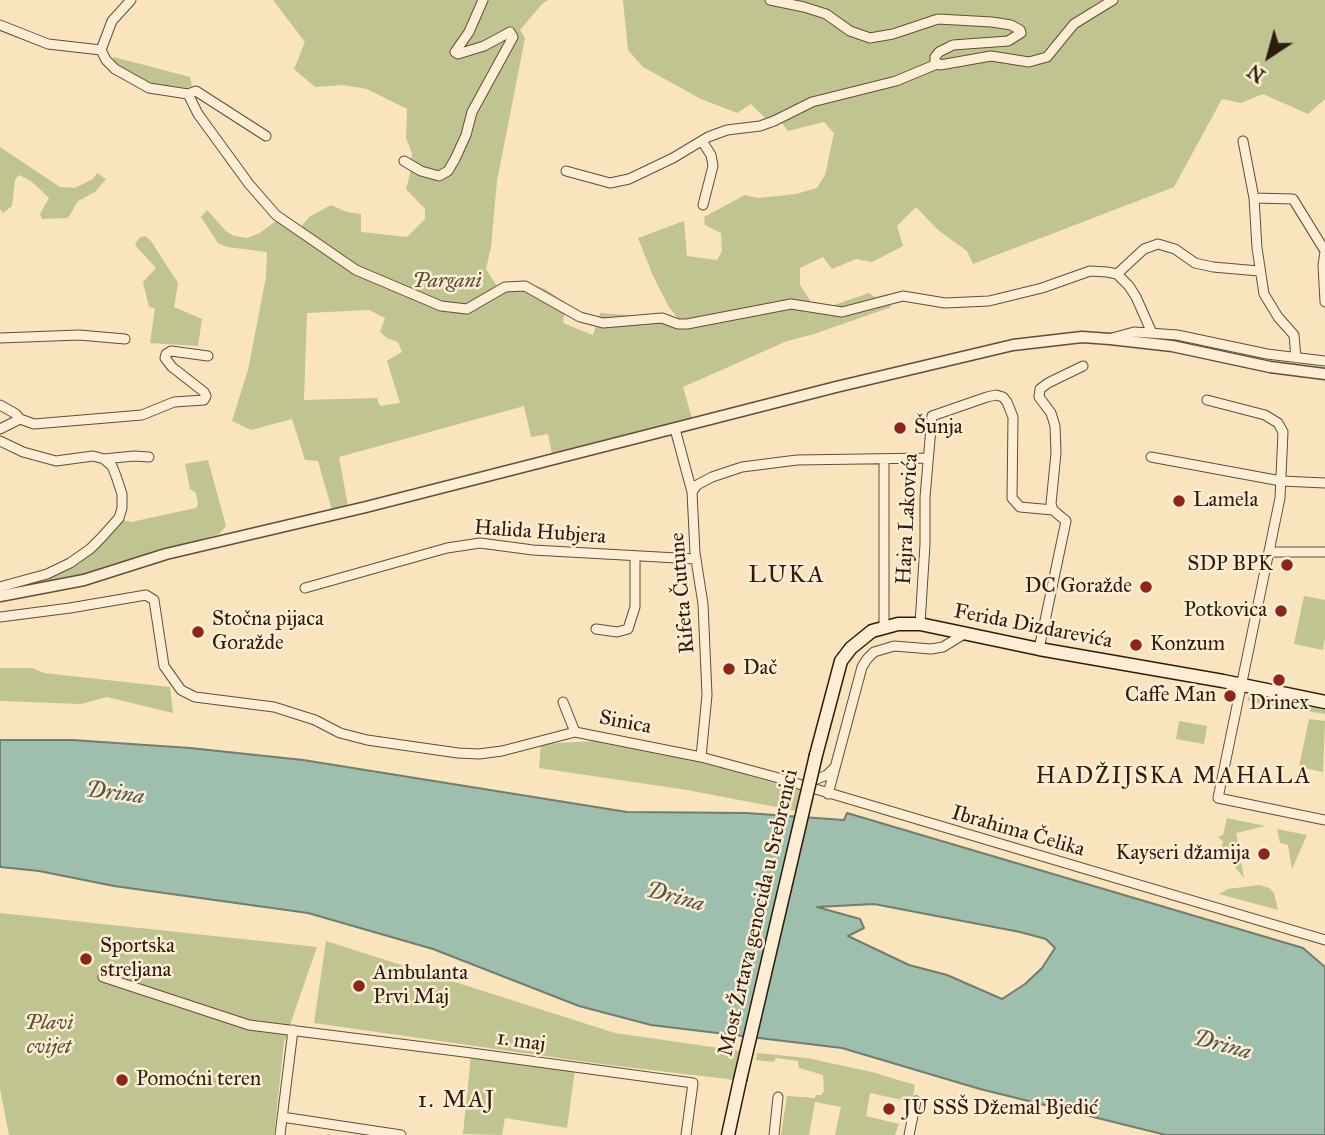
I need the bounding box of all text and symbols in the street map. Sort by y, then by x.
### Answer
north arrow [1234,21,1304,91]
text: N [1243,59,1270,87]
park label: Pargani [412,269,482,295]
place label: Šunja [914,415,963,441]
marker: Šunja [892,420,908,436]
street label: Hajra Lakovića [892,453,924,585]
place label: Lamela [1193,488,1258,514]
marker: Lamela [1171,493,1187,509]
street label: Halida Hubjera [473,516,607,550]
street label: Rifeta Čutune [665,532,701,654]
place label: SDP BPK [1187,552,1273,578]
marker: SDP BPK [1279,557,1295,573]
district label: LUKA [749,562,825,590]
place label: DC Goražde [1025,574,1132,600]
marker: DC Goražde [1138,579,1154,595]
place label: Potkovica [1184,598,1267,624]
street label: Ferida Dizdarevića [952,599,1114,655]
marker: Potkovica [1273,603,1289,619]
place label: Stočna pijaca Goražde [212,607,324,657]
marker: Stočna pijaca Goražde [190,624,206,640]
place label: Konzum [1150,632,1225,658]
marker: Konzum [1128,637,1144,653]
place label: Dač [743,656,777,682]
marker: Dač [721,661,737,677]
marker: Drinex [1271,672,1287,688]
place label: Caffe Man [1125,683,1216,709]
marker: Caffe Man [1222,688,1238,704]
place label: Drinex [1249,691,1309,717]
street label: Sinica [597,706,653,740]
district label: HADŽIJSKA MAHALA [1038,763,1310,791]
street label: Most Žrtava genocida u Srebrenici [714,767,804,1059]
water label: Drina [84,777,146,811]
street label: Ibrahima Čelika [948,801,1088,863]
place label: Kayseri džamija [1116,841,1250,867]
marker: Kayseri džamija [1256,846,1272,862]
water label: Drina [643,877,707,919]
place label: Sportska streljana [100,934,175,984]
marker: Sportska streljana [78,951,94,967]
place label: Ambulanta Prvi Maj [373,961,468,1011]
marker: Ambulanta Prvi Maj [351,978,367,994]
park label: Plavi cvijet [25,1011,73,1061]
water label: Drina [1190,1025,1254,1067]
street label: 1. maj [495,1026,547,1058]
place label: Pomoćni teren [136,1067,261,1093]
marker: Pomoćni teren [114,1072,130,1088]
district label: 1. MAJ [418,1087,496,1115]
place label: JU SSŠ Džemal Bjedić [903,1096,1098,1122]
marker: JU SSŠ Džemal Bjedić [881,1101,897,1117]

